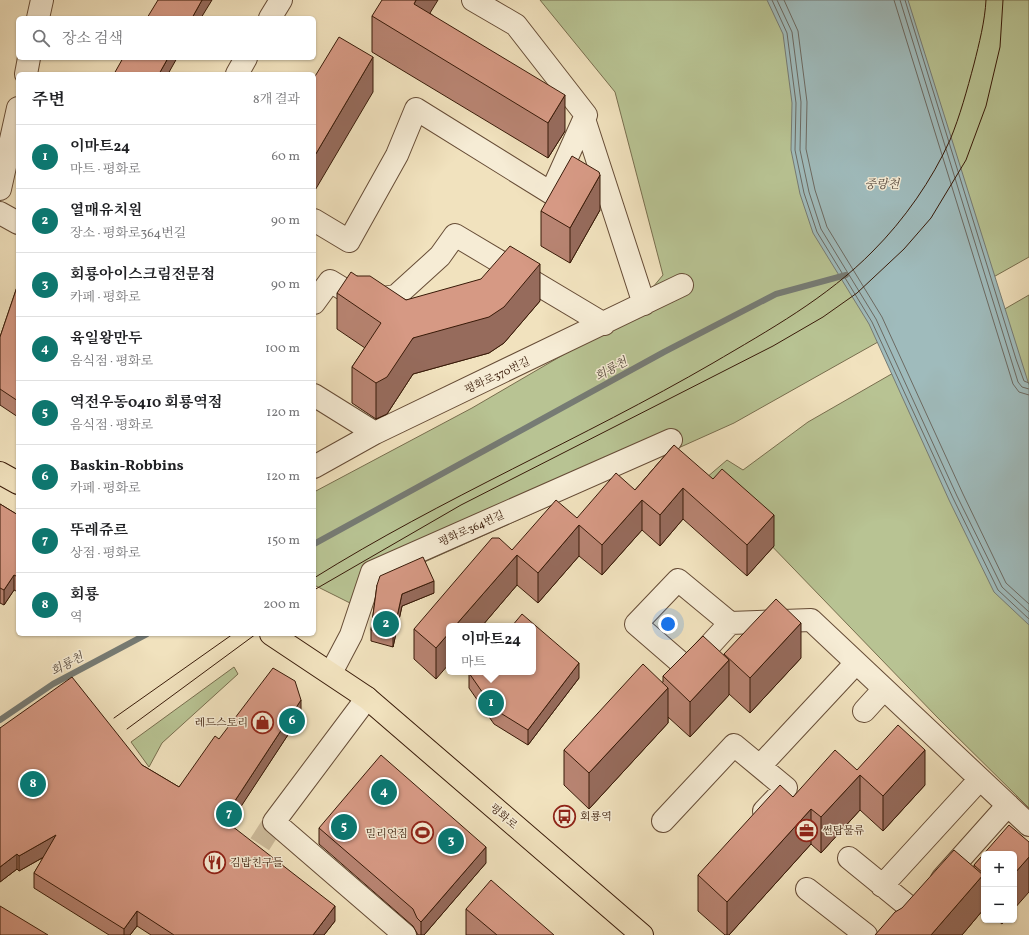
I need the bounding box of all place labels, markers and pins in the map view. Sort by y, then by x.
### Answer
pin: 2 [373,609,399,639]
pin: 1 [478,688,504,718]
pin: 6 [279,706,305,736]
shop icon: 레드스토리 [250,709,276,735]
place label: 레드스토리 [195,716,248,731]
pin: 8 [20,769,46,799]
pin: 4 [371,777,397,807]
pin: 7 [216,799,242,829]
bus stop icon: 회룡역 [552,803,578,829]
place label: 회룡역 [580,810,612,825]
pin: 5 [331,812,357,842]
office icon: 썬탑물류 [794,817,820,843]
sports icon: 밀리언짐 [410,820,436,846]
place label: 썬탑물류 [822,824,865,839]
pin: 3 [438,826,464,856]
place label: 밀리언짐 [365,827,408,842]
restaurant icon: 김밥친구들 [201,849,227,875]
place label: 김밥친구들 [230,856,284,871]

